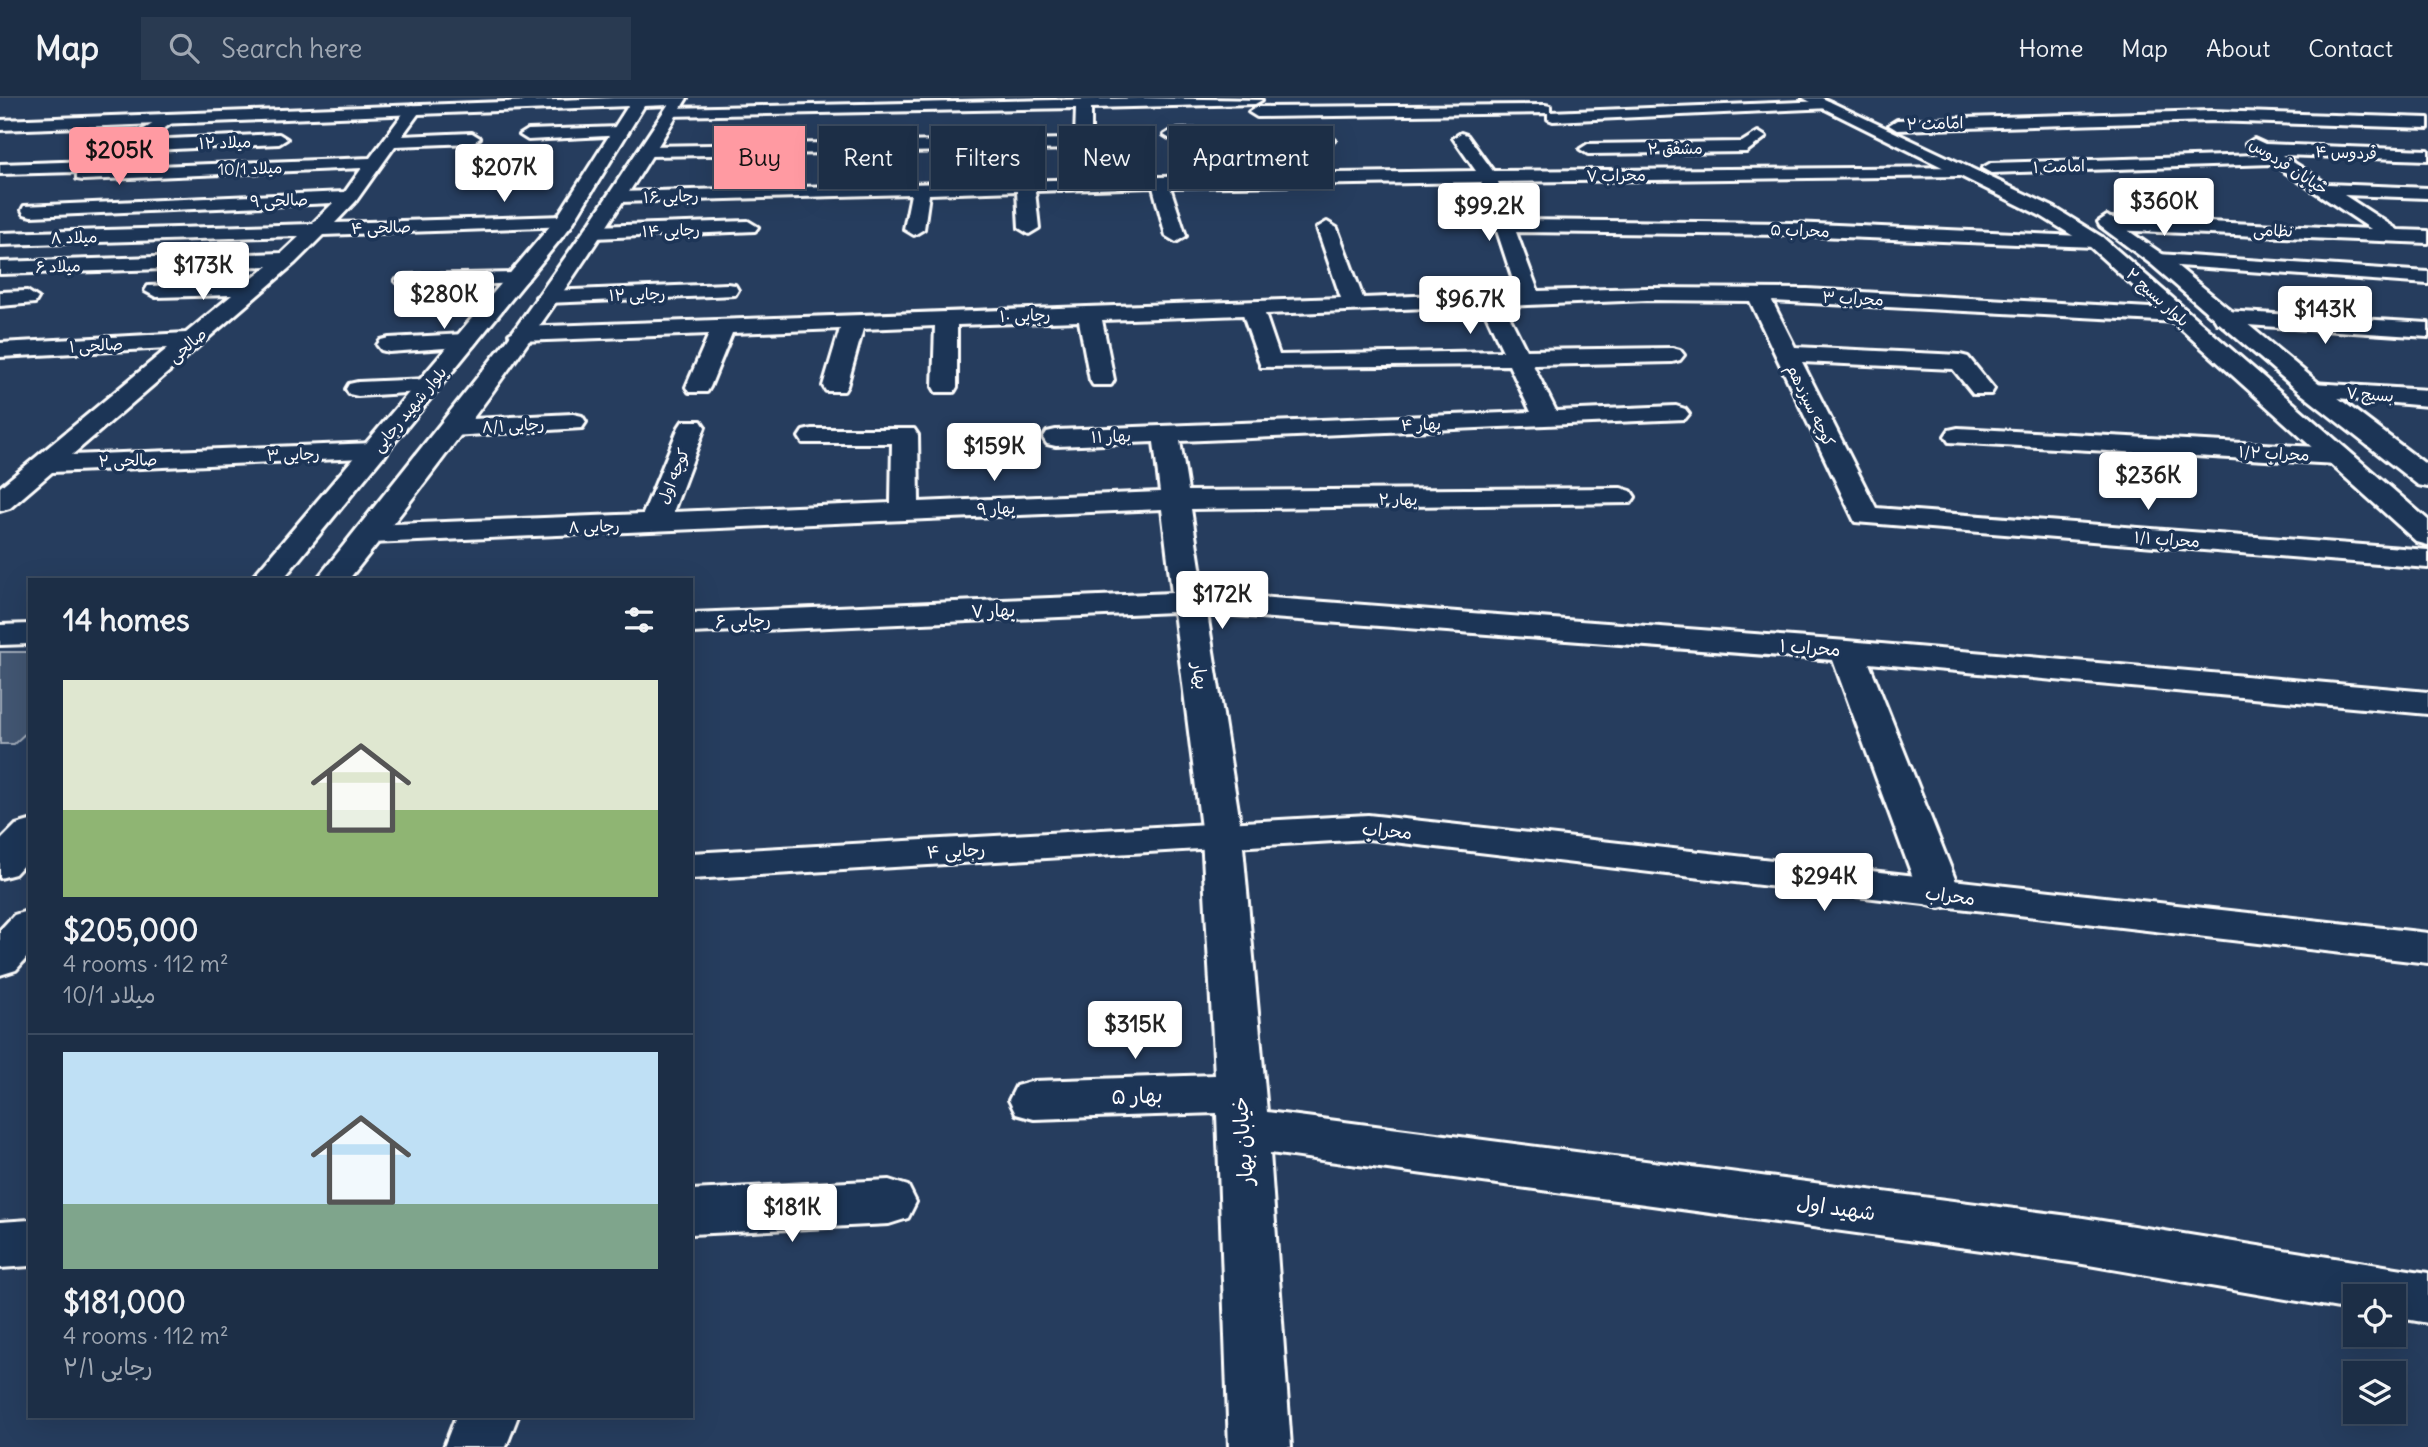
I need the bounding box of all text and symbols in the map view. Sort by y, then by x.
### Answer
search box [141,17,631,80]
text: Map [35,27,99,69]
icon: search [165,29,203,67]
text: Search here [221,32,362,65]
text: Home [2019,33,2083,63]
text: Map [2121,33,2168,63]
text: About [2206,33,2270,63]
text: Contact [2308,33,2393,63]
street label: امامت ۲ [1906,112,1964,134]
chip: Buy [714,126,805,189]
chip: Rent [819,126,917,189]
chip: Filters [931,126,1045,189]
chip: New [1059,126,1155,189]
chip: Apartment [1169,126,1333,189]
pin: $205K [70,127,168,187]
street label: میلاد ۱۲ [199,131,251,153]
street label: خیابان فردوس [2246,133,2332,199]
text: $205K [85,135,153,164]
street label: مشفق ۲ [1647,138,1703,158]
street label: فردوس ۴ [2315,141,2377,163]
pin: $207K [455,144,553,204]
text: $207K [471,152,537,181]
street label: امامت ۱ [2033,155,2085,177]
street label: میلاد 10/1 [217,157,283,179]
street label: محراب ۷ [1586,164,1646,186]
pin: $360K [2115,178,2213,238]
pin: $99.2K [1432,184,1546,243]
street label: رجایی ۱۶ [643,185,699,208]
text: $360K [2130,186,2198,215]
street label: صالحی ۹ [250,189,308,212]
text: $99.2K [1454,191,1524,220]
street label: صالحی ۴ [351,216,411,239]
street label: رجایی ۱۴ [642,219,700,242]
street label: محراب ۵ [1770,219,1830,241]
street label: نظامی [2253,219,2293,242]
street label: میلاد ۸ [50,226,98,248]
pin: $173K [154,242,252,302]
text: $173K [173,250,233,279]
street label: میلاد ۶ [35,255,81,277]
street label: بلوار بسیج ۲ [2122,263,2194,331]
pin: $280K [395,272,493,331]
pin: $96.7K [1413,276,1527,336]
text: $280K [410,279,478,308]
street label: رجایی ۱۲ [608,283,666,306]
text: $96.7K [1435,284,1505,313]
street label: محراب ۳ [1822,286,1884,310]
pin: $143K [2276,286,2374,346]
text: $143K [2294,294,2356,323]
street label: رجایی ۱۰ [999,304,1051,327]
street label: صالحی [164,323,211,368]
street label: صالحی ۱ [69,334,123,357]
street label: کوچه سیزدهم [1780,360,1840,451]
street label: بلوار شهید رجایی [367,362,451,456]
street label: ۷ بسیج [2345,382,2394,407]
street label: رجایی ۸/۱ [481,413,545,438]
street label: بهار ۴ [1401,413,1441,435]
pin: $159K [945,424,1043,483]
street label: بهار ۱۱ [1091,425,1131,447]
text: $159K [963,431,1025,460]
street label: محراب ۱/۲ [2238,441,2310,465]
street label: رجایی ۳ [266,443,320,466]
street label: کوچه اول [653,445,694,507]
street label: صالحی ۲ [98,449,158,472]
pin: $236K [2099,452,2197,512]
text: $236K [2115,460,2181,489]
street label: بهار ۲ [1379,489,1417,509]
street label: بهار ۹ [976,497,1016,519]
street label: رجایی ۸ [568,515,620,538]
street label: محراب ۱/۱ [2133,527,2201,551]
pin: $172K [1173,572,1271,631]
text: $172K [1192,579,1252,608]
street label: بهار ۷ [970,598,1016,623]
text: 14 homes [63,601,190,639]
icon: filters [620,601,658,639]
street label: رجایی ۶ [715,608,771,633]
street label: محراب ۱ [1779,634,1841,661]
street label: بهار [1187,659,1214,691]
icon: home [298,725,424,851]
street label: محراب [1361,817,1413,844]
street label: رجایی ۴ [926,837,986,864]
pin: $294K [1775,854,1873,913]
text: $294K [1791,861,1857,890]
street label: محراب [1924,881,1976,910]
text: $205,000 [63,911,199,949]
text: 4 rooms · 112 m² [63,949,229,978]
text: میلاد 10/1 [63,980,156,1009]
pin: $315K [1086,1002,1184,1061]
text: $315K [1104,1009,1166,1038]
street label: بهار ۵ [1111,1081,1163,1110]
street label: خیابان بهار [1226,1096,1259,1188]
icon: home [298,1097,424,1223]
pin: $181K [743,1184,841,1244]
street label: شهید اول [1795,1189,1877,1226]
text: $181K [763,1192,821,1221]
text: $181,000 [63,1283,186,1321]
map controls [2343,1284,2406,1424]
button: locate [2343,1284,2406,1347]
text: 4 rooms · 112 m² [63,1321,229,1350]
text: رجایی ۲/۱ [63,1352,153,1381]
button: layers [2343,1361,2406,1424]

